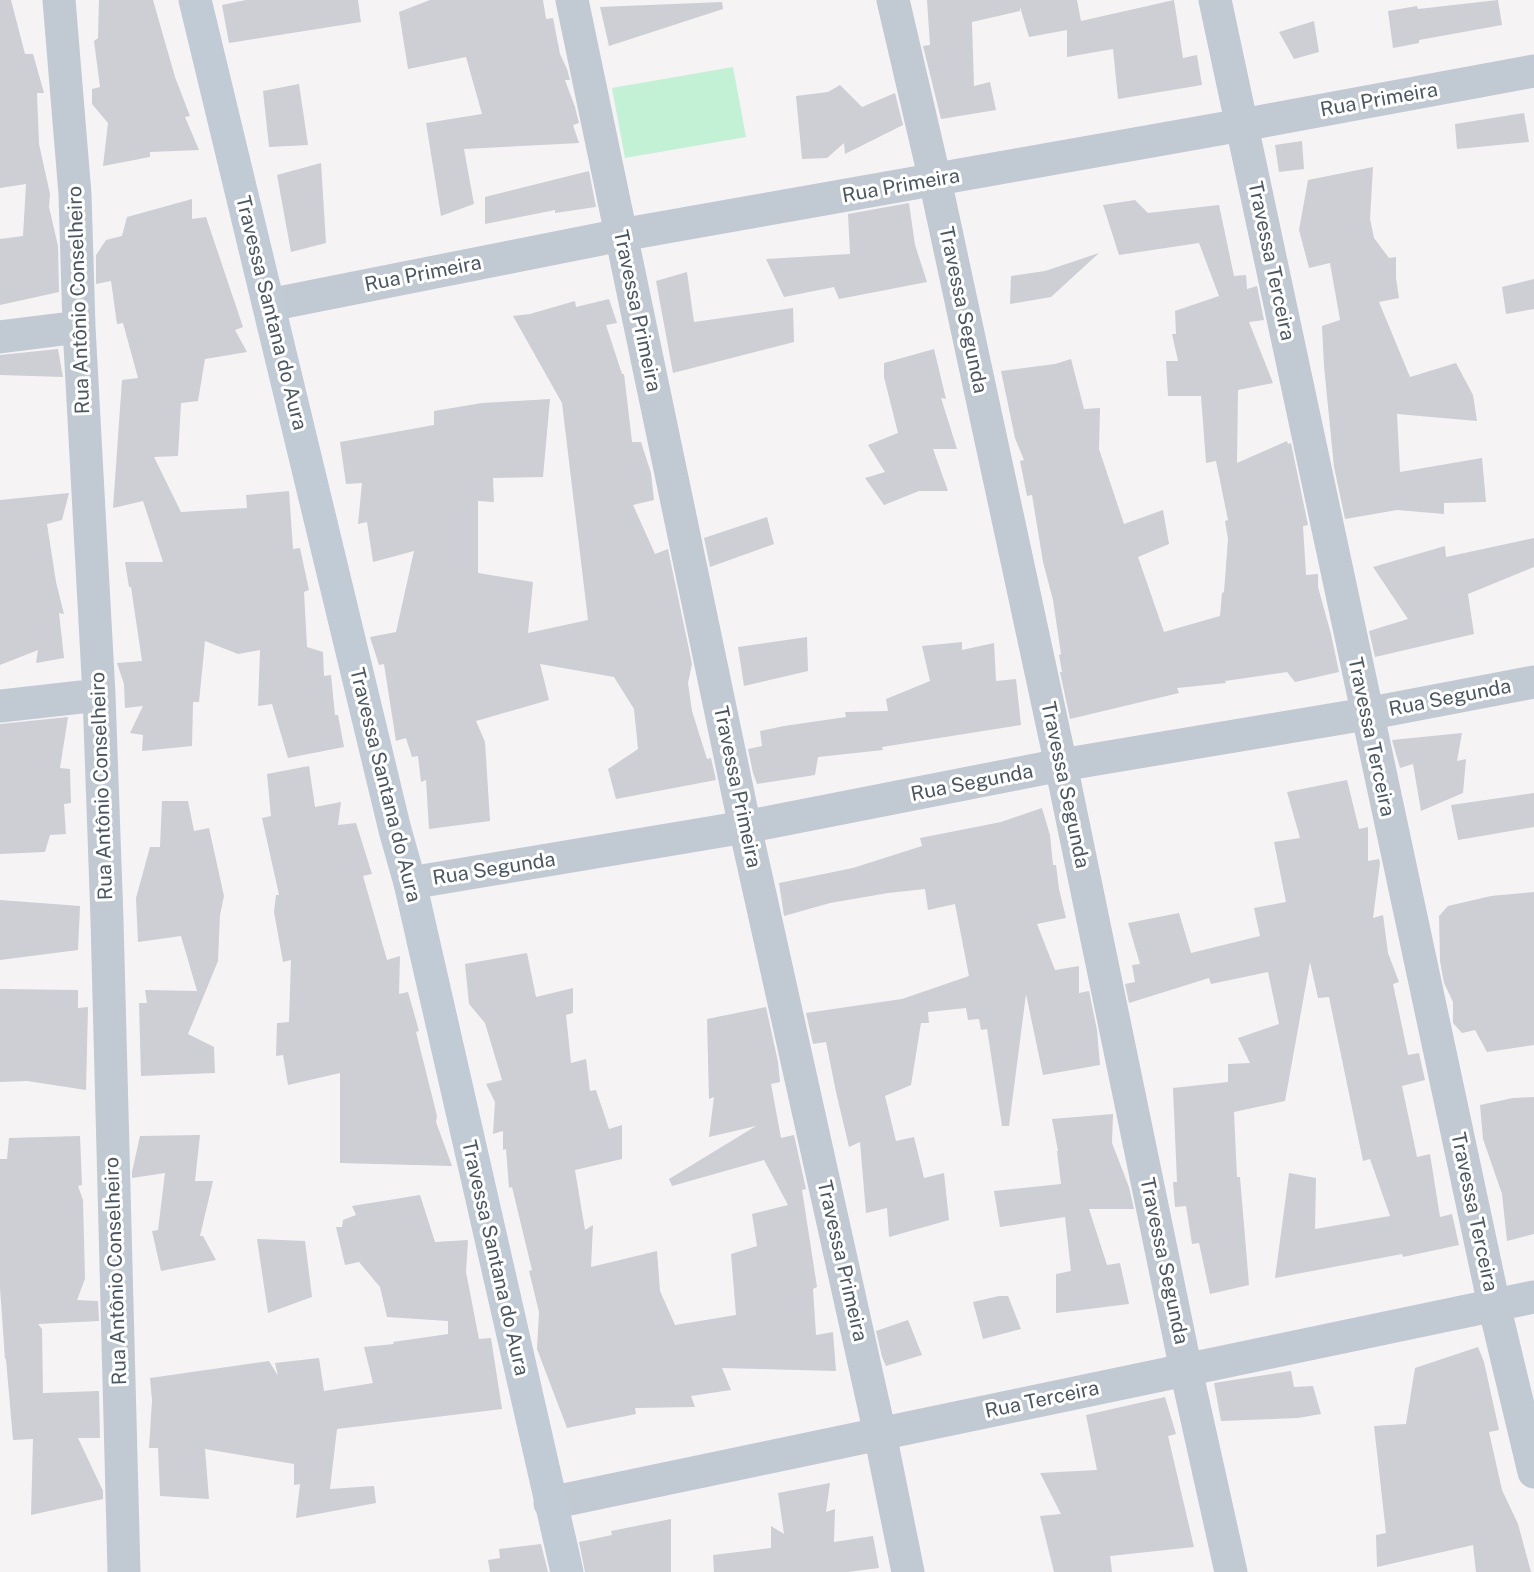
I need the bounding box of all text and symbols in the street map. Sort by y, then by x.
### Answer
street label: Rua Primeira [1318,78,1440,122]
street label: Rua Primeira [840,164,962,208]
street label: Travessa Terceira [1242,179,1300,343]
street label: Rua Antônio Conselheiro [63,185,95,415]
street label: Travessa Santana do Aura [230,193,312,433]
street label: Travessa Segunda [934,224,992,396]
street label: Travessa Primeira [608,228,666,394]
street label: Rua Primeira [362,251,484,297]
street label: Travessa Terceira [1342,655,1400,819]
street label: Travessa Santana do Aura [344,665,426,905]
street label: Rua Antônio Conselheiro [86,671,118,901]
street label: Rua Segunda [1387,674,1513,722]
street label: Travessa Segunda [1036,699,1094,871]
street label: Travessa Primeira [708,704,766,870]
street label: Rua Segunda [909,759,1035,807]
street label: Rua Segunda [431,847,557,891]
street label: Travessa Terceira [1445,1130,1503,1294]
street label: Travessa Santana do Aura [456,1138,534,1378]
street label: Rua Antônio Conselheiro [100,1156,132,1386]
street label: Travessa Segunda [1135,1175,1193,1347]
street label: Travessa Primeira [812,1178,872,1344]
street label: Rua Terceira [983,1376,1101,1424]

